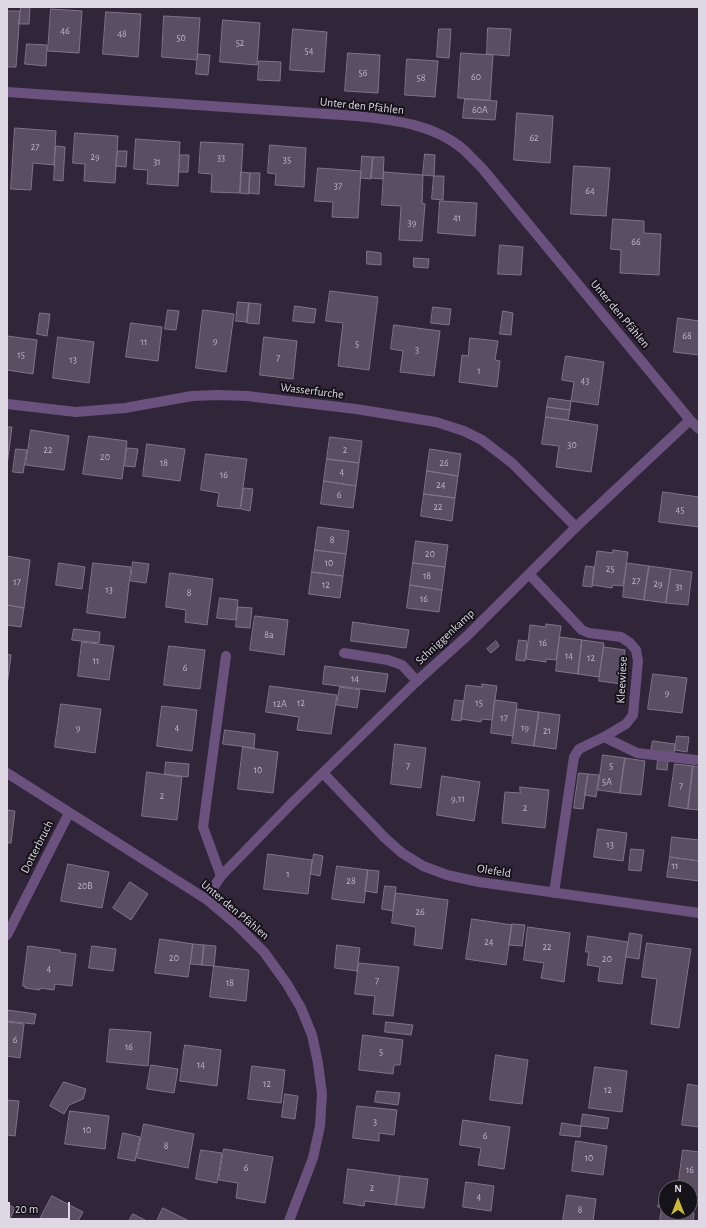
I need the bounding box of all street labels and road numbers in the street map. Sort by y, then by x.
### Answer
street label: Unter den Pfählen [319,94,405,118]
street label: Unter den Pfählen [587,277,653,351]
street label: Wasserfurche [279,380,345,402]
street label: Schniggenkamp [413,606,477,668]
street label: Kleewiese [614,656,630,704]
street label: Dotterbruch [18,818,56,876]
street label: Olefeld [476,861,512,881]
street label: Unter den Pfählen [198,877,272,943]

